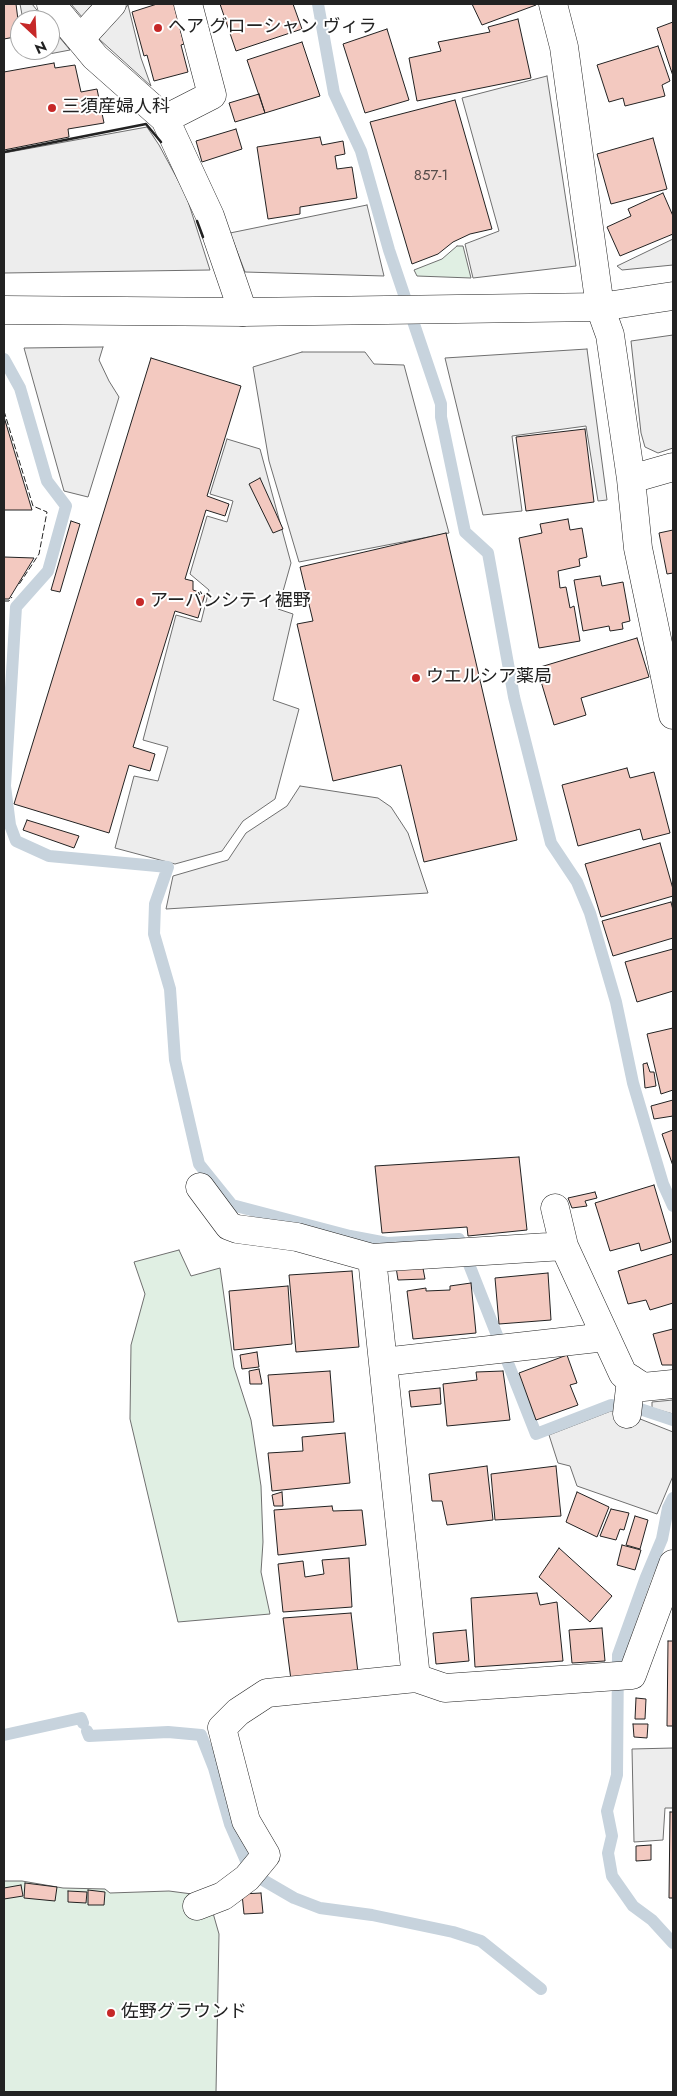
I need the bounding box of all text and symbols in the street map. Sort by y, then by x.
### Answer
north arrow [10,10,60,60]
place label: ヘア グローシャン ヴィラ [168,17,377,39]
marker: ヘア グローシャン ヴィラ [152,22,164,34]
text: N [32,36,50,59]
place label: 三須産婦人科 [62,97,170,119]
marker: 三須産婦人科 [46,102,58,114]
house number: 857-1 [414,167,448,185]
place label: アーバンシティ裾野 [150,591,311,613]
marker: アーバンシティ裾野 [134,596,146,608]
place label: ウエルシア薬局 [426,667,552,689]
marker: ウエルシア薬局 [410,672,422,684]
place label: 佐野グラウンド [121,2002,247,2024]
marker: 佐野グラウンド [105,2007,117,2019]

